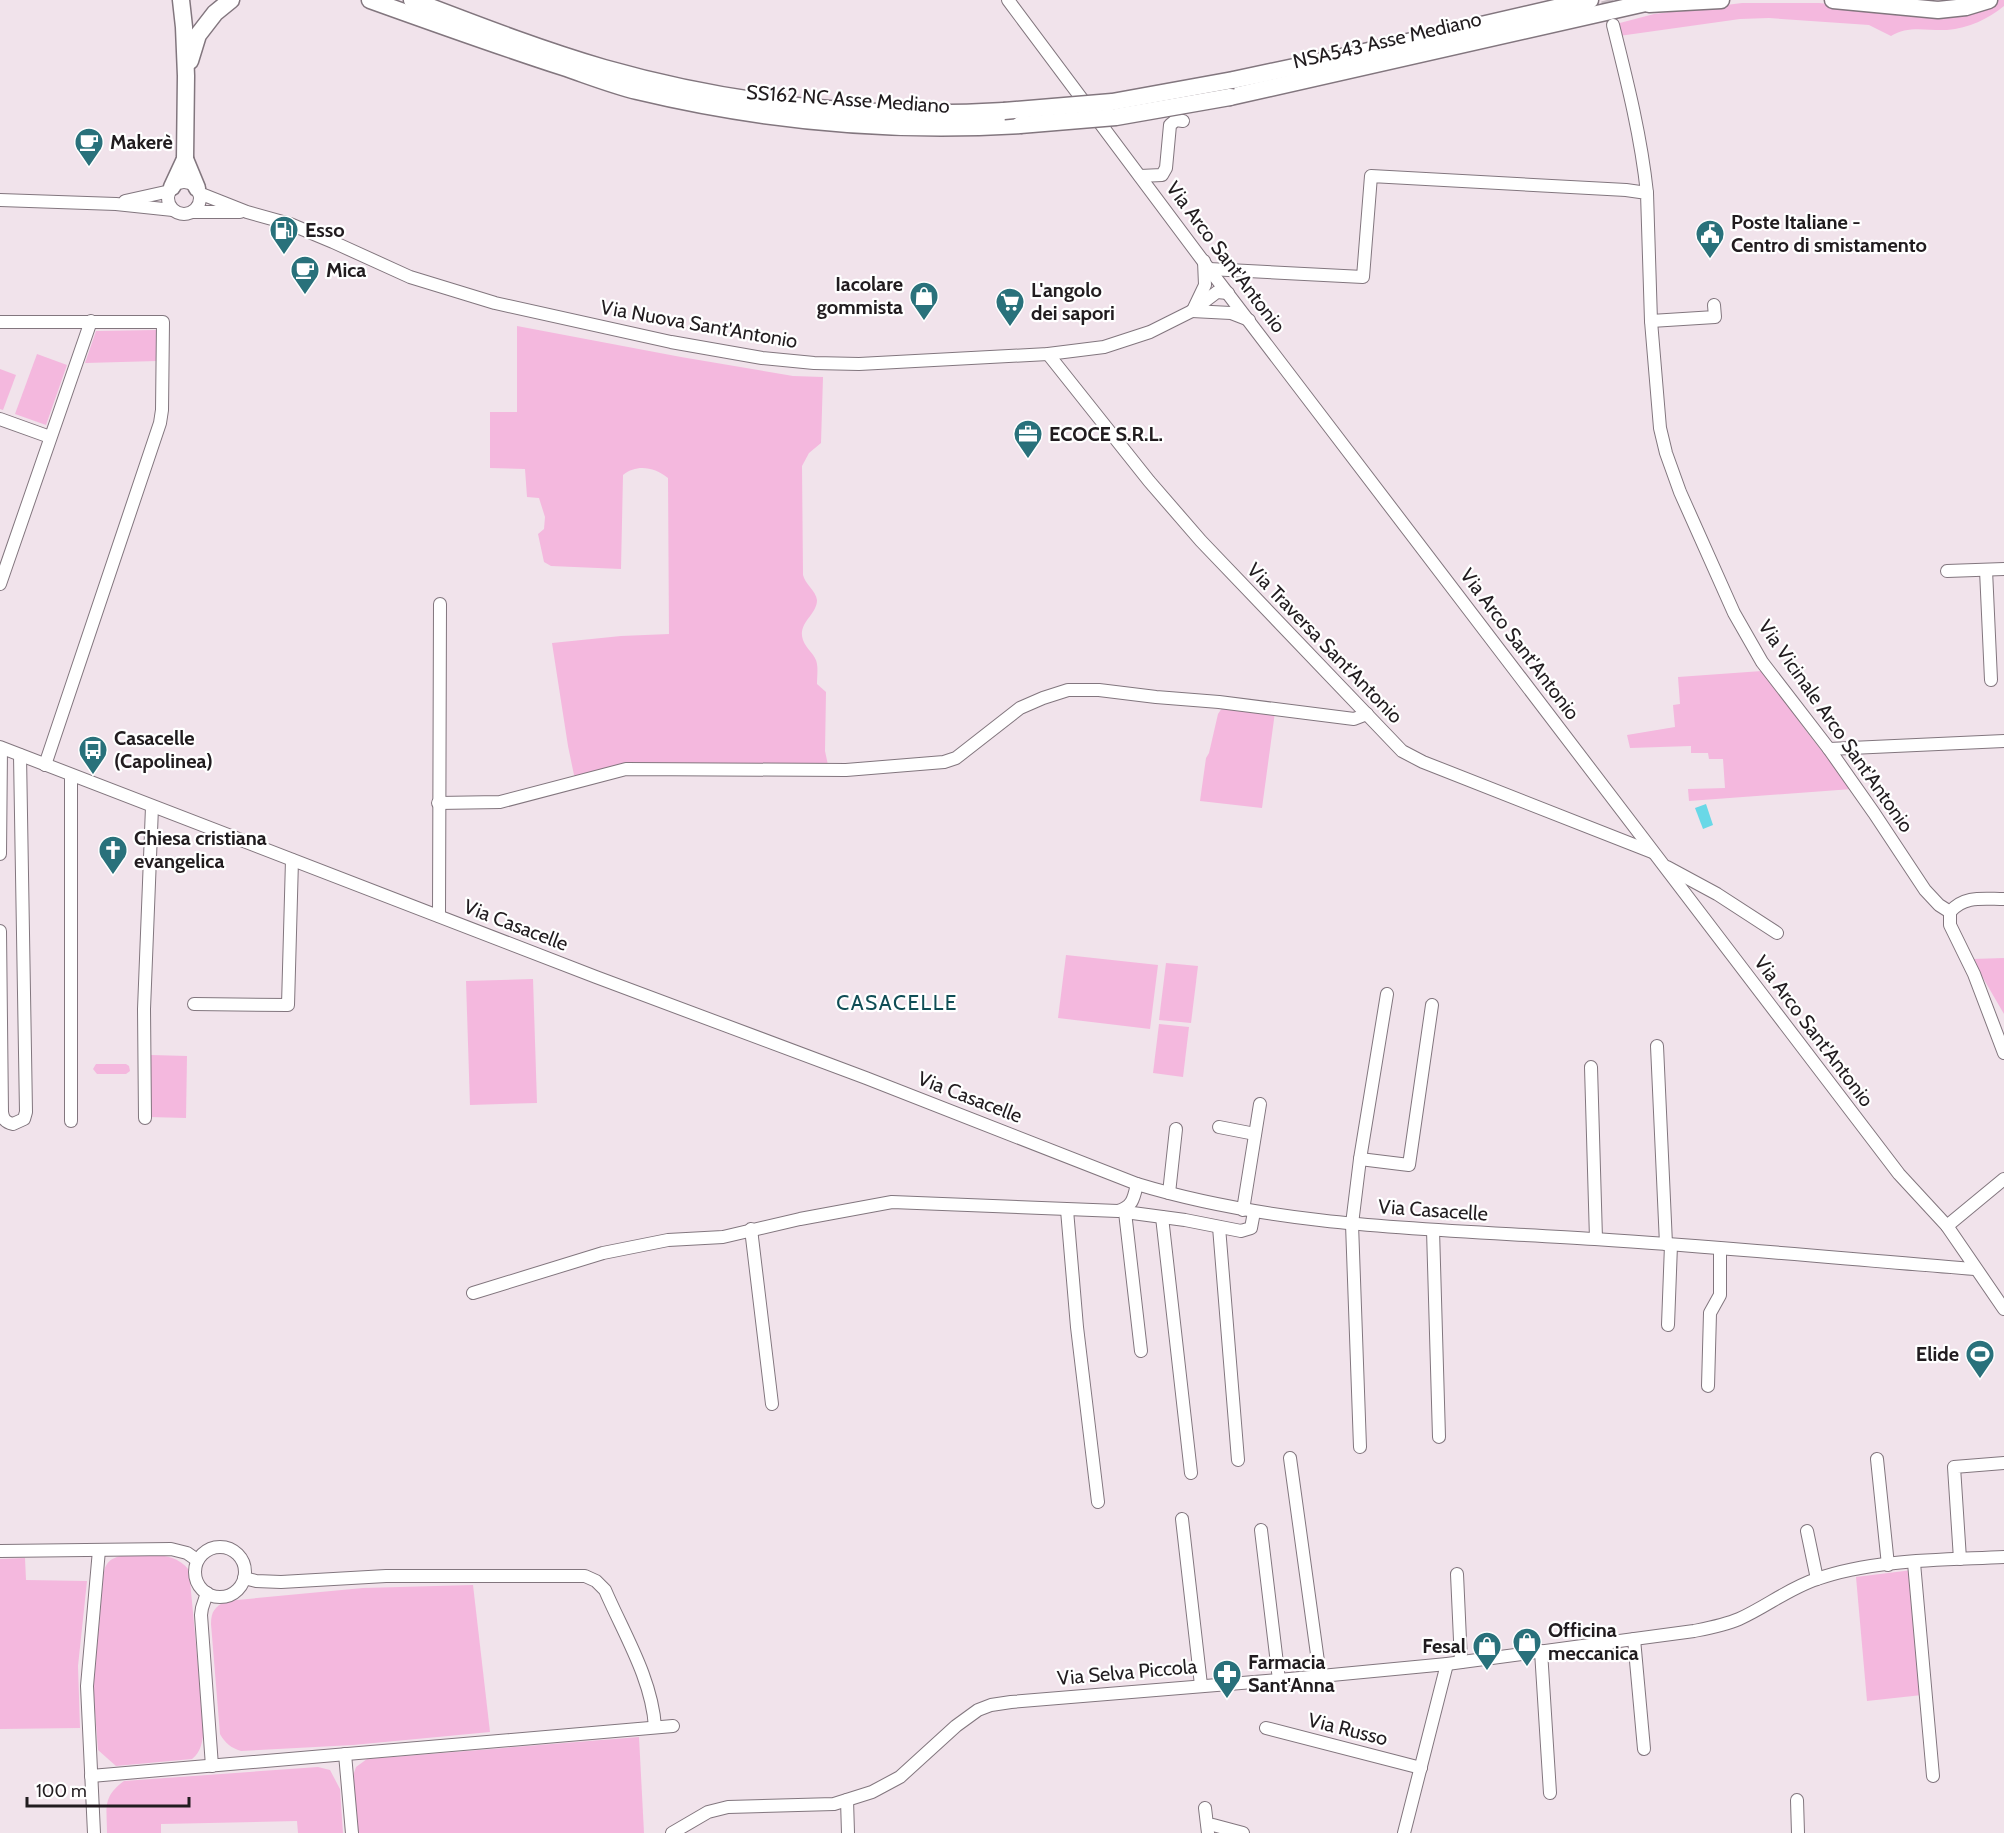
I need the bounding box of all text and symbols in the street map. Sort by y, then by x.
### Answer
street label: NSA543 Asse Mediano [1290,7,1484,73]
street label: SS162 NC Asse Mediano [745,80,951,118]
cafe icon: Makerè [73,126,105,168]
place label: Makerè [110,130,173,154]
street label: Via Arco Sant'Antonio [1161,177,1291,337]
place label: Poste Italiane - Centro di smistamento [1731,210,1927,257]
fuel station icon: Esso [268,214,300,256]
place label: Esso [305,218,345,242]
public building icon: Poste Italiane - Centro di smistamento [1694,218,1726,260]
cafe icon: Mica [289,254,321,296]
place label: Mica [326,258,366,282]
place label: Iacolare gommista [817,272,903,319]
place label: L'angolo dei sapori [1031,278,1115,325]
shop icon: Iacolare gommista [908,280,940,322]
supermarket icon: L'angolo dei sapori [994,286,1026,328]
street label: Via Nuova Sant'Antonio [599,295,799,353]
office icon: ECOCE S.R.L. [1012,418,1044,460]
place label: ECOCE S.R.L. [1049,422,1163,446]
street label: Via Traversa Sant'Antonio [1242,558,1408,728]
street label: Via Arco Sant'Antonio [1455,564,1585,724]
street label: Via Vicinale Arco Sant'Antonio [1753,615,1919,837]
place label: Casacelle (Capolinea) [114,726,213,773]
bus stop icon: Casacelle (Capolinea) [77,734,109,776]
place label: Chiesa cristiana evangelica [134,826,267,873]
church icon: Chiesa cristiana evangelica [97,834,129,876]
street label: Via Casacelle [460,894,572,956]
street label: Via Arco Sant'Antonio [1749,951,1879,1111]
district label: CASACELLE [836,990,958,1015]
street label: Via Casacelle [914,1066,1026,1128]
street label: Via Casacelle [1377,1194,1489,1226]
sports icon: Elide [1964,1338,1996,1380]
place label: Elide [1916,1342,1959,1366]
place label: Officina meccanica [1548,1618,1639,1665]
shop icon: Officina meccanica [1511,1626,1543,1668]
shop icon: Fesal [1471,1630,1503,1672]
place label: Fesal [1422,1634,1466,1658]
place label: Farmacia Sant'Anna [1248,1650,1335,1697]
street label: Via Selva Piccola [1056,1654,1198,1690]
pharmacy icon: Farmacia Sant'Anna [1211,1658,1243,1700]
street label: Via Russo [1306,1708,1390,1750]
scale bar [27,1770,189,1808]
text: 100 m [36,1780,87,1802]

